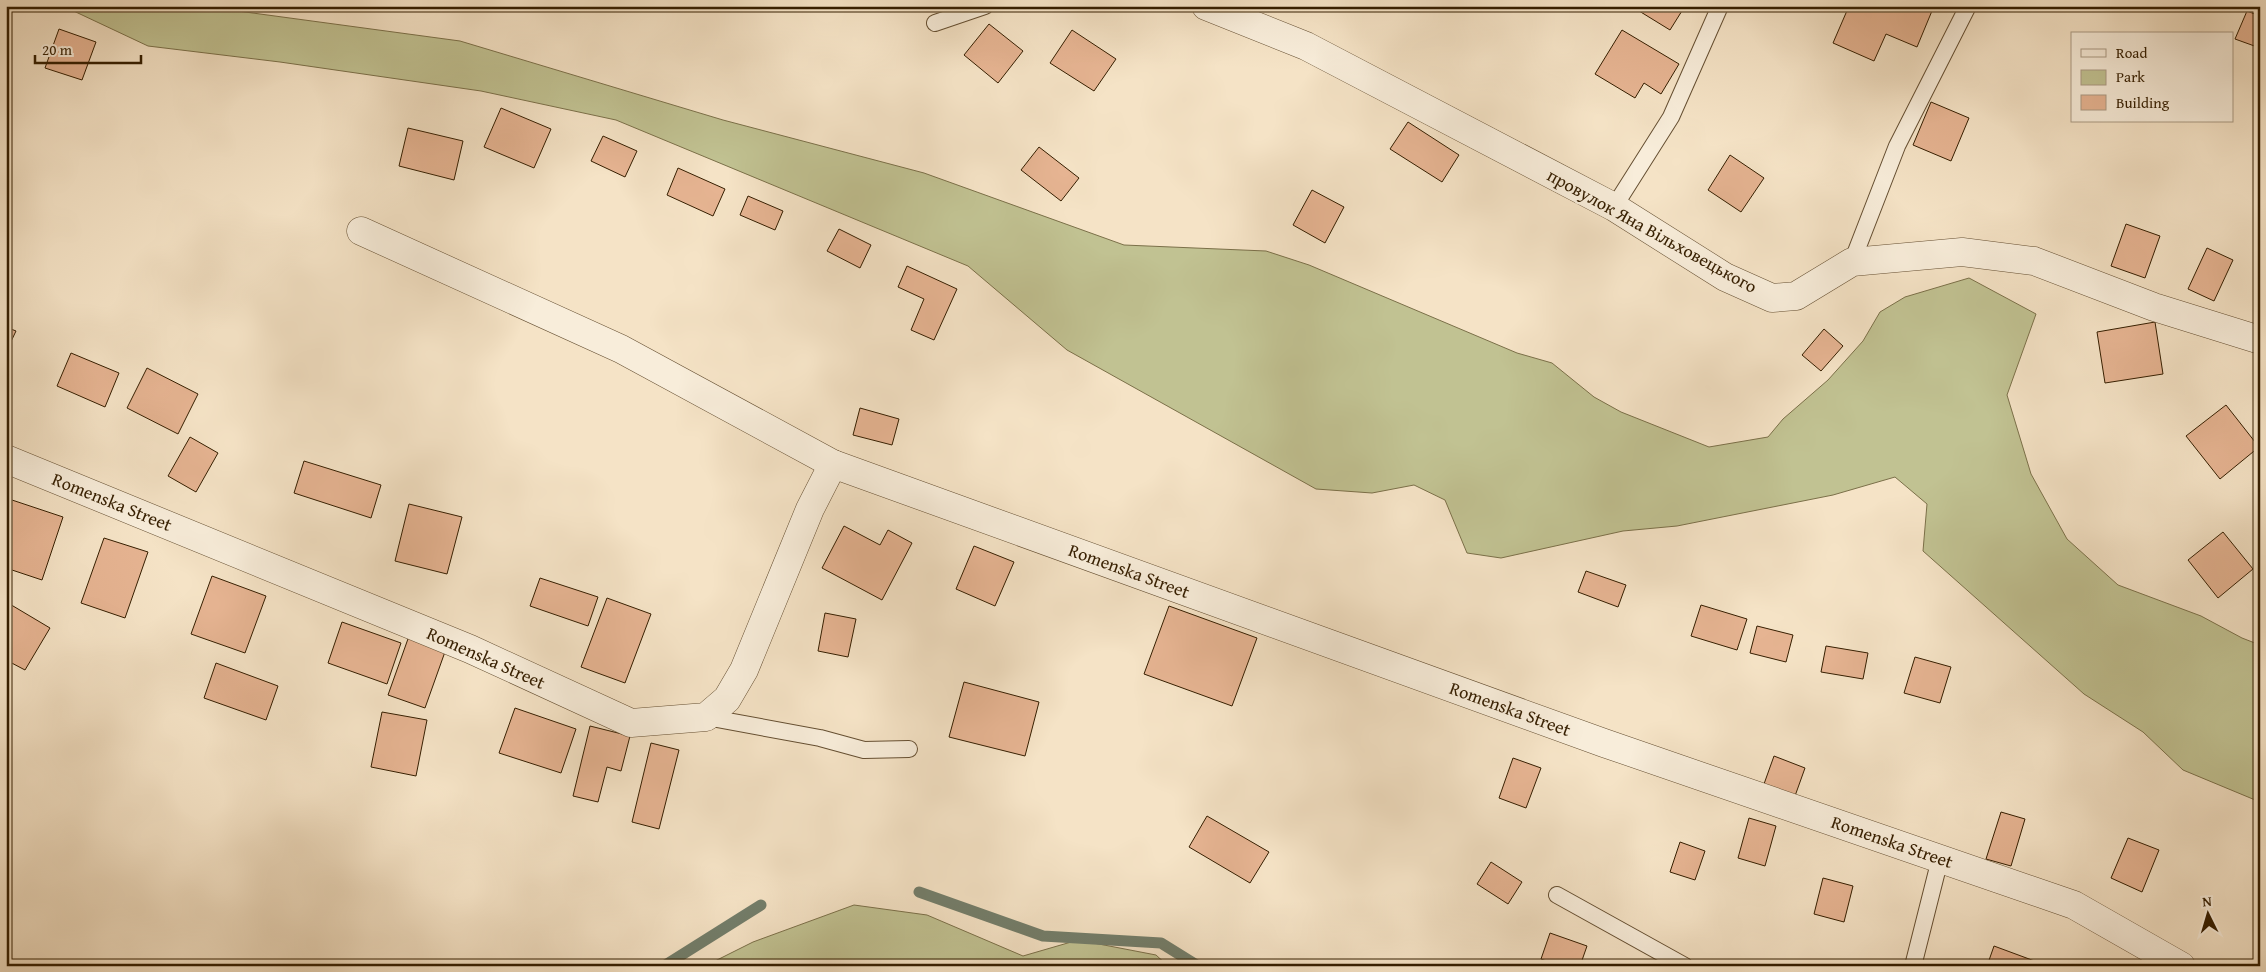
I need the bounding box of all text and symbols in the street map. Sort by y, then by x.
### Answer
scale bar [35,32,141,64]
legend [2071,32,2234,122]
text: 20 m [42,39,73,60]
text: Road [2116,42,2147,63]
text: Park [2116,66,2145,87]
text: Building [2116,92,2170,113]
street label: провулок Яна Вільховецького [1542,161,1762,300]
street label: Romenska Street [48,465,177,538]
street label: Romenska Street [1065,536,1194,605]
street label: Romenska Street [423,619,550,696]
street label: Romenska Street [1446,674,1575,743]
street label: Romenska Street [1828,808,1957,875]
north arrow [2184,890,2234,940]
text: N [2201,891,2213,911]

